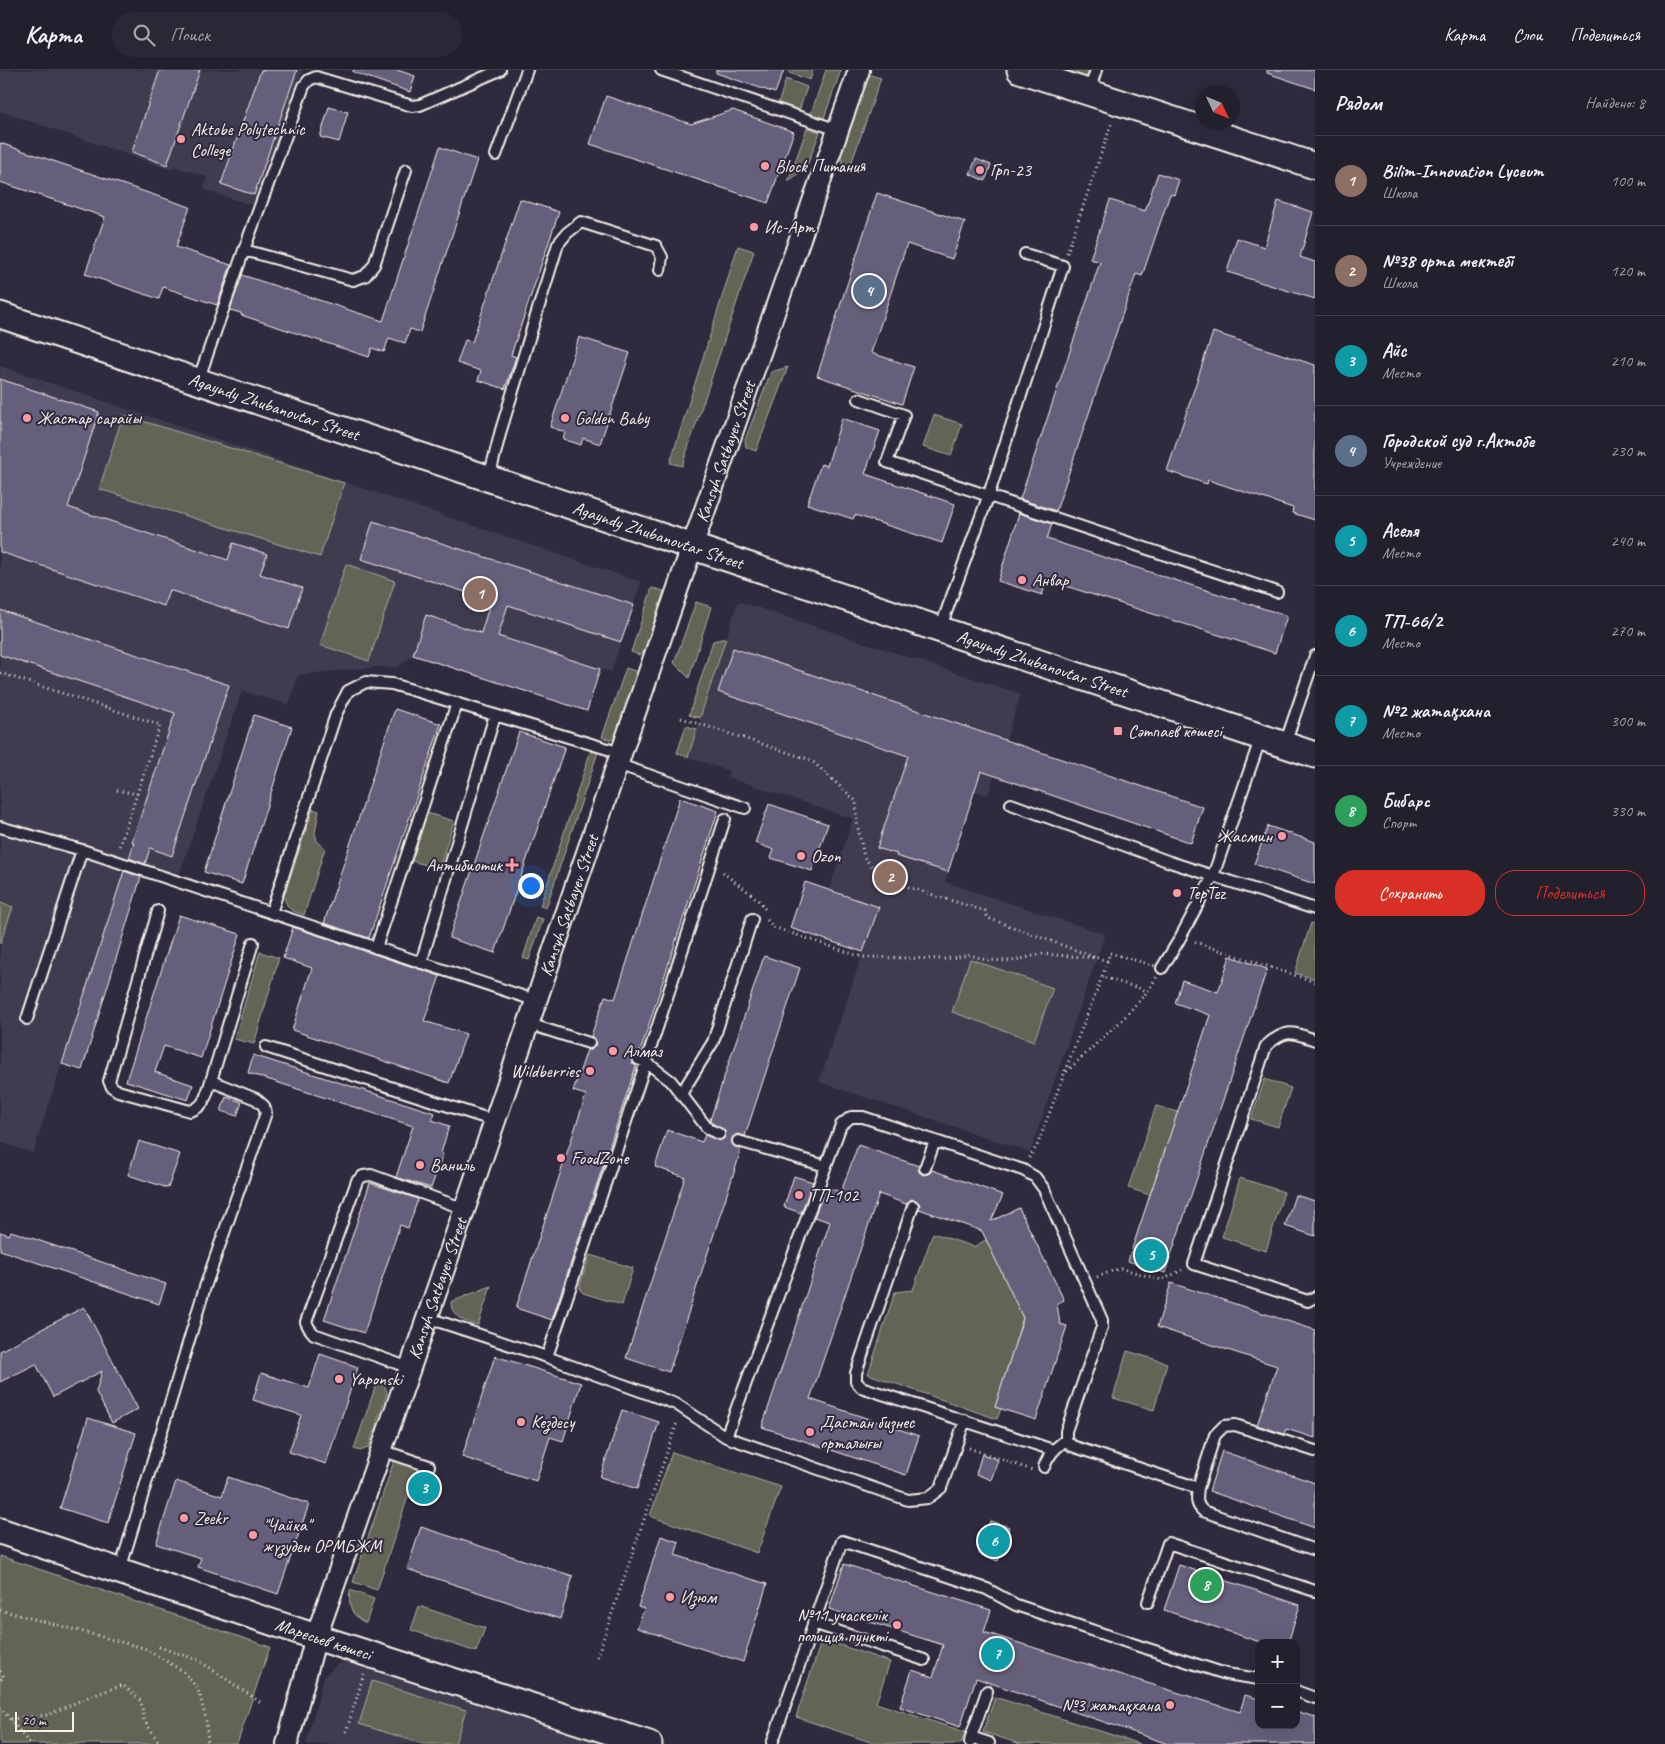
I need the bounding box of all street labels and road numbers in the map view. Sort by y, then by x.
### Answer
street label: Agayndy Zhubanovtar Street [186,368,364,446]
street label: Kansyh Satbayev Street [691,376,761,525]
street label: Agayndy Zhubanovtar Street [570,496,748,575]
street label: Agayndy Zhubanovtar Street [954,625,1132,703]
street label: Kansyh Satbayev Street [534,830,604,979]
street label: Kansyh Satbayev Street [403,1213,472,1362]
street label: Маресьев көшесі [272,1613,377,1666]

